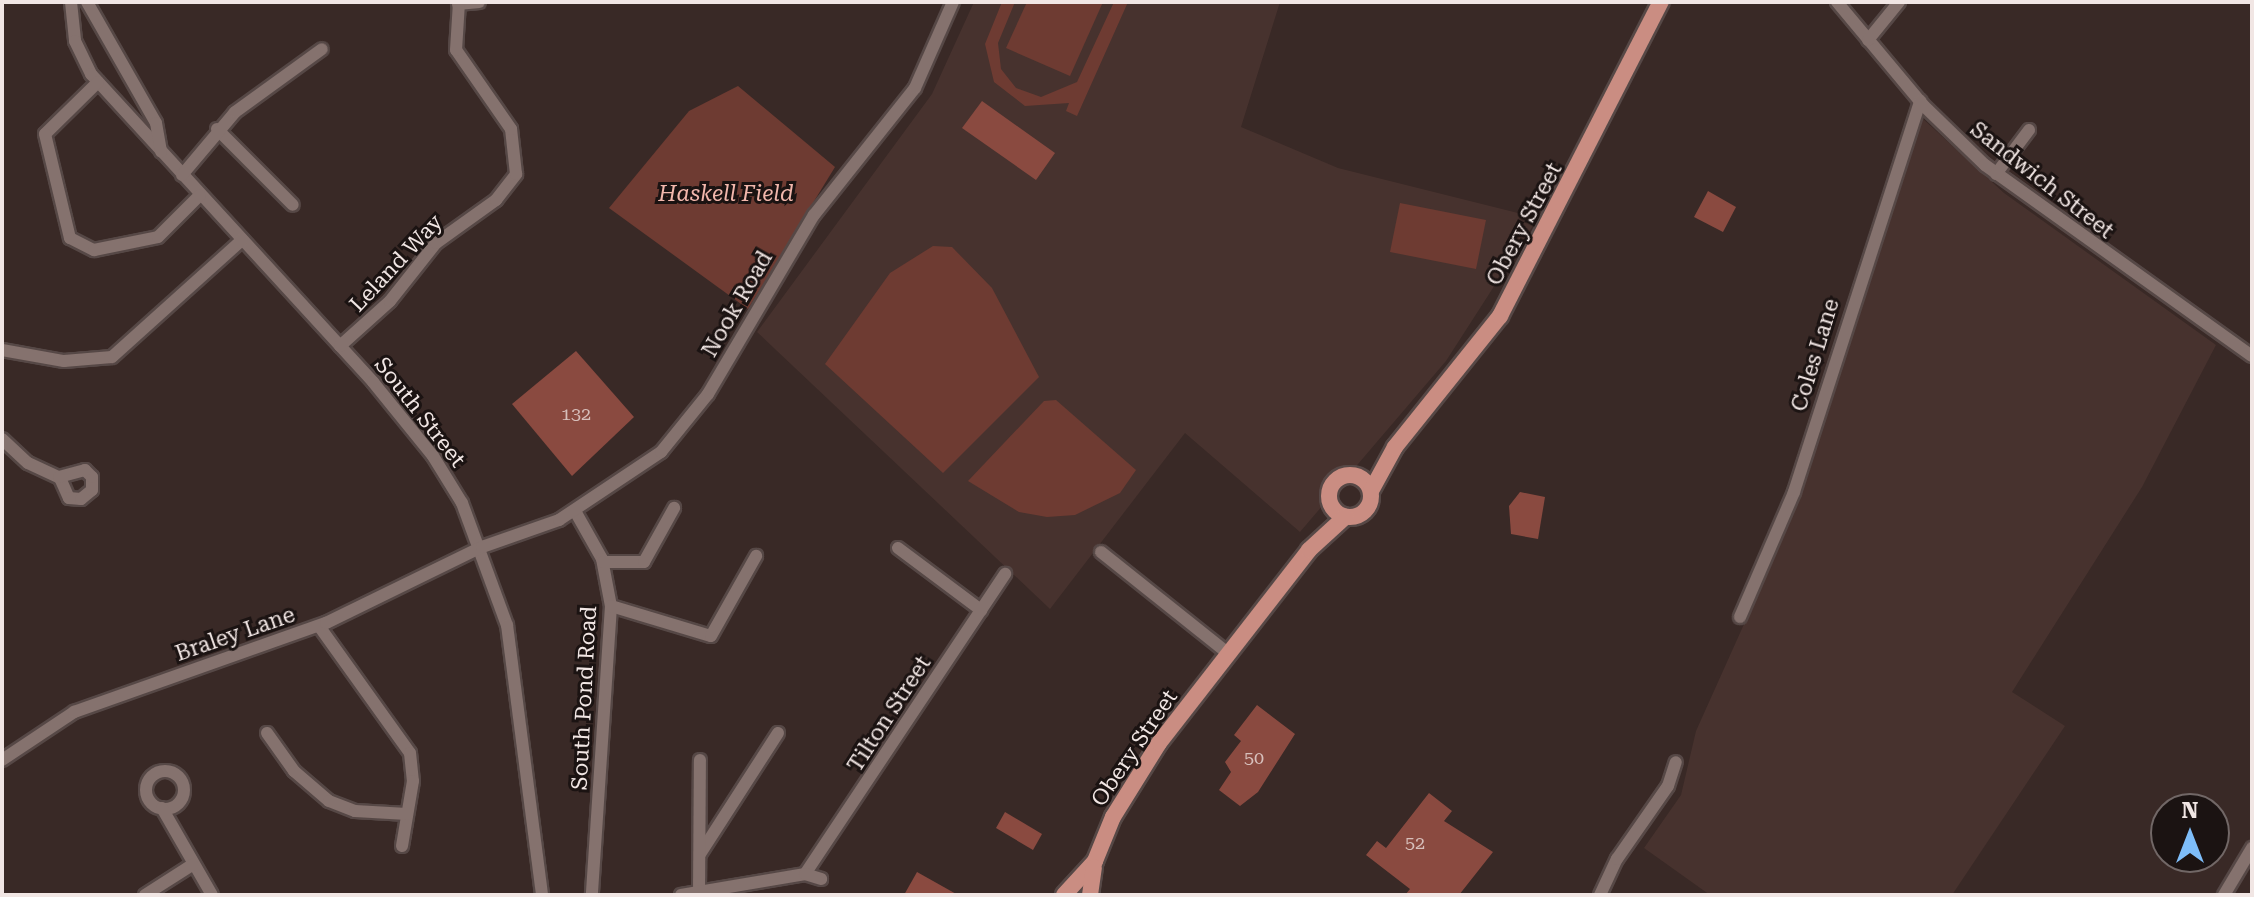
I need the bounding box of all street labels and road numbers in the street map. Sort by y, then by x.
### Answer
street label: Sandwich Street [1965,116,2119,244]
street label: Obery Street [1481,158,1567,290]
street label: Leland Way [344,209,448,317]
street label: Nook Road [696,246,778,362]
street label: Coles Lane [1785,296,1845,414]
street label: South Street [369,352,471,472]
street label: Braley Lane [172,601,298,667]
street label: South Pond Road [566,605,602,791]
street label: Tilton Street [842,651,936,777]
street label: Obery Street [1085,685,1183,811]

